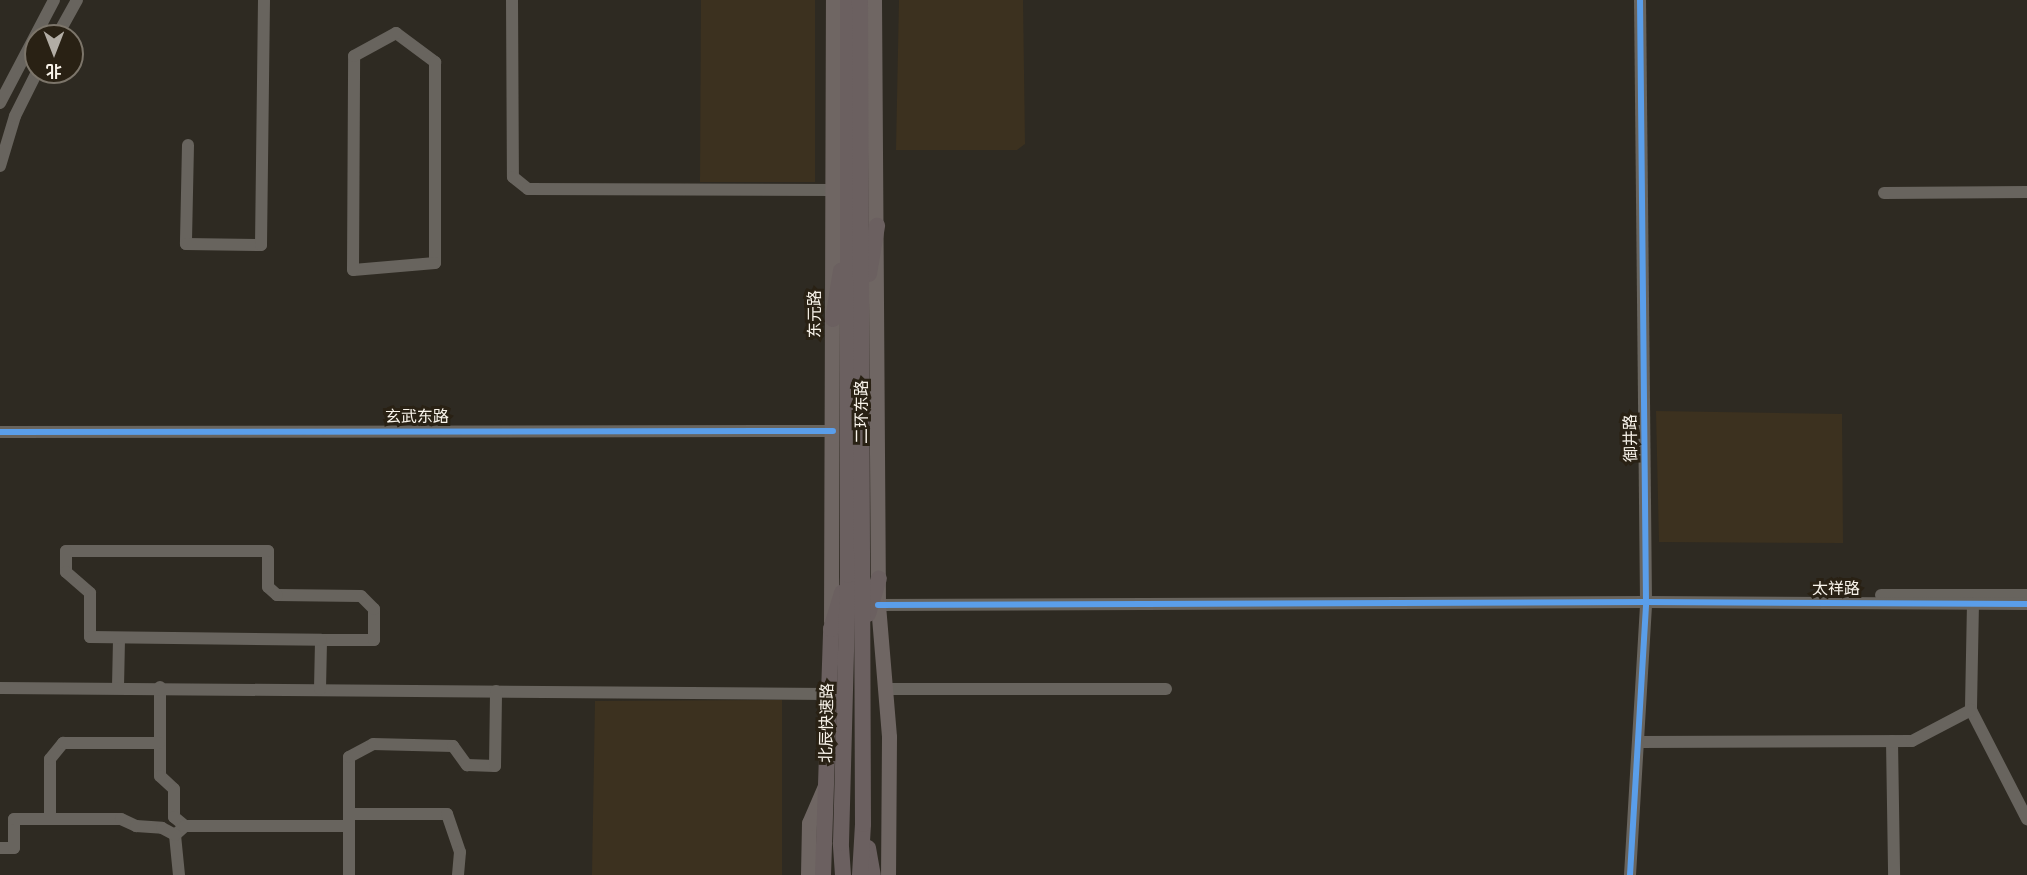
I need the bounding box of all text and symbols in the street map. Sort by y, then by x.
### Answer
north arrow [24,24,84,84]
text: 北 [46,59,62,82]
street label: 东元路 [805,290,825,338]
street label: 二环东路 [852,380,872,444]
street label: 玄武东路 [385,407,449,427]
street label: 御井路 [1621,414,1641,462]
street label: 太祥路 [1812,579,1860,599]
street label: 北辰快速路 [817,683,837,763]

